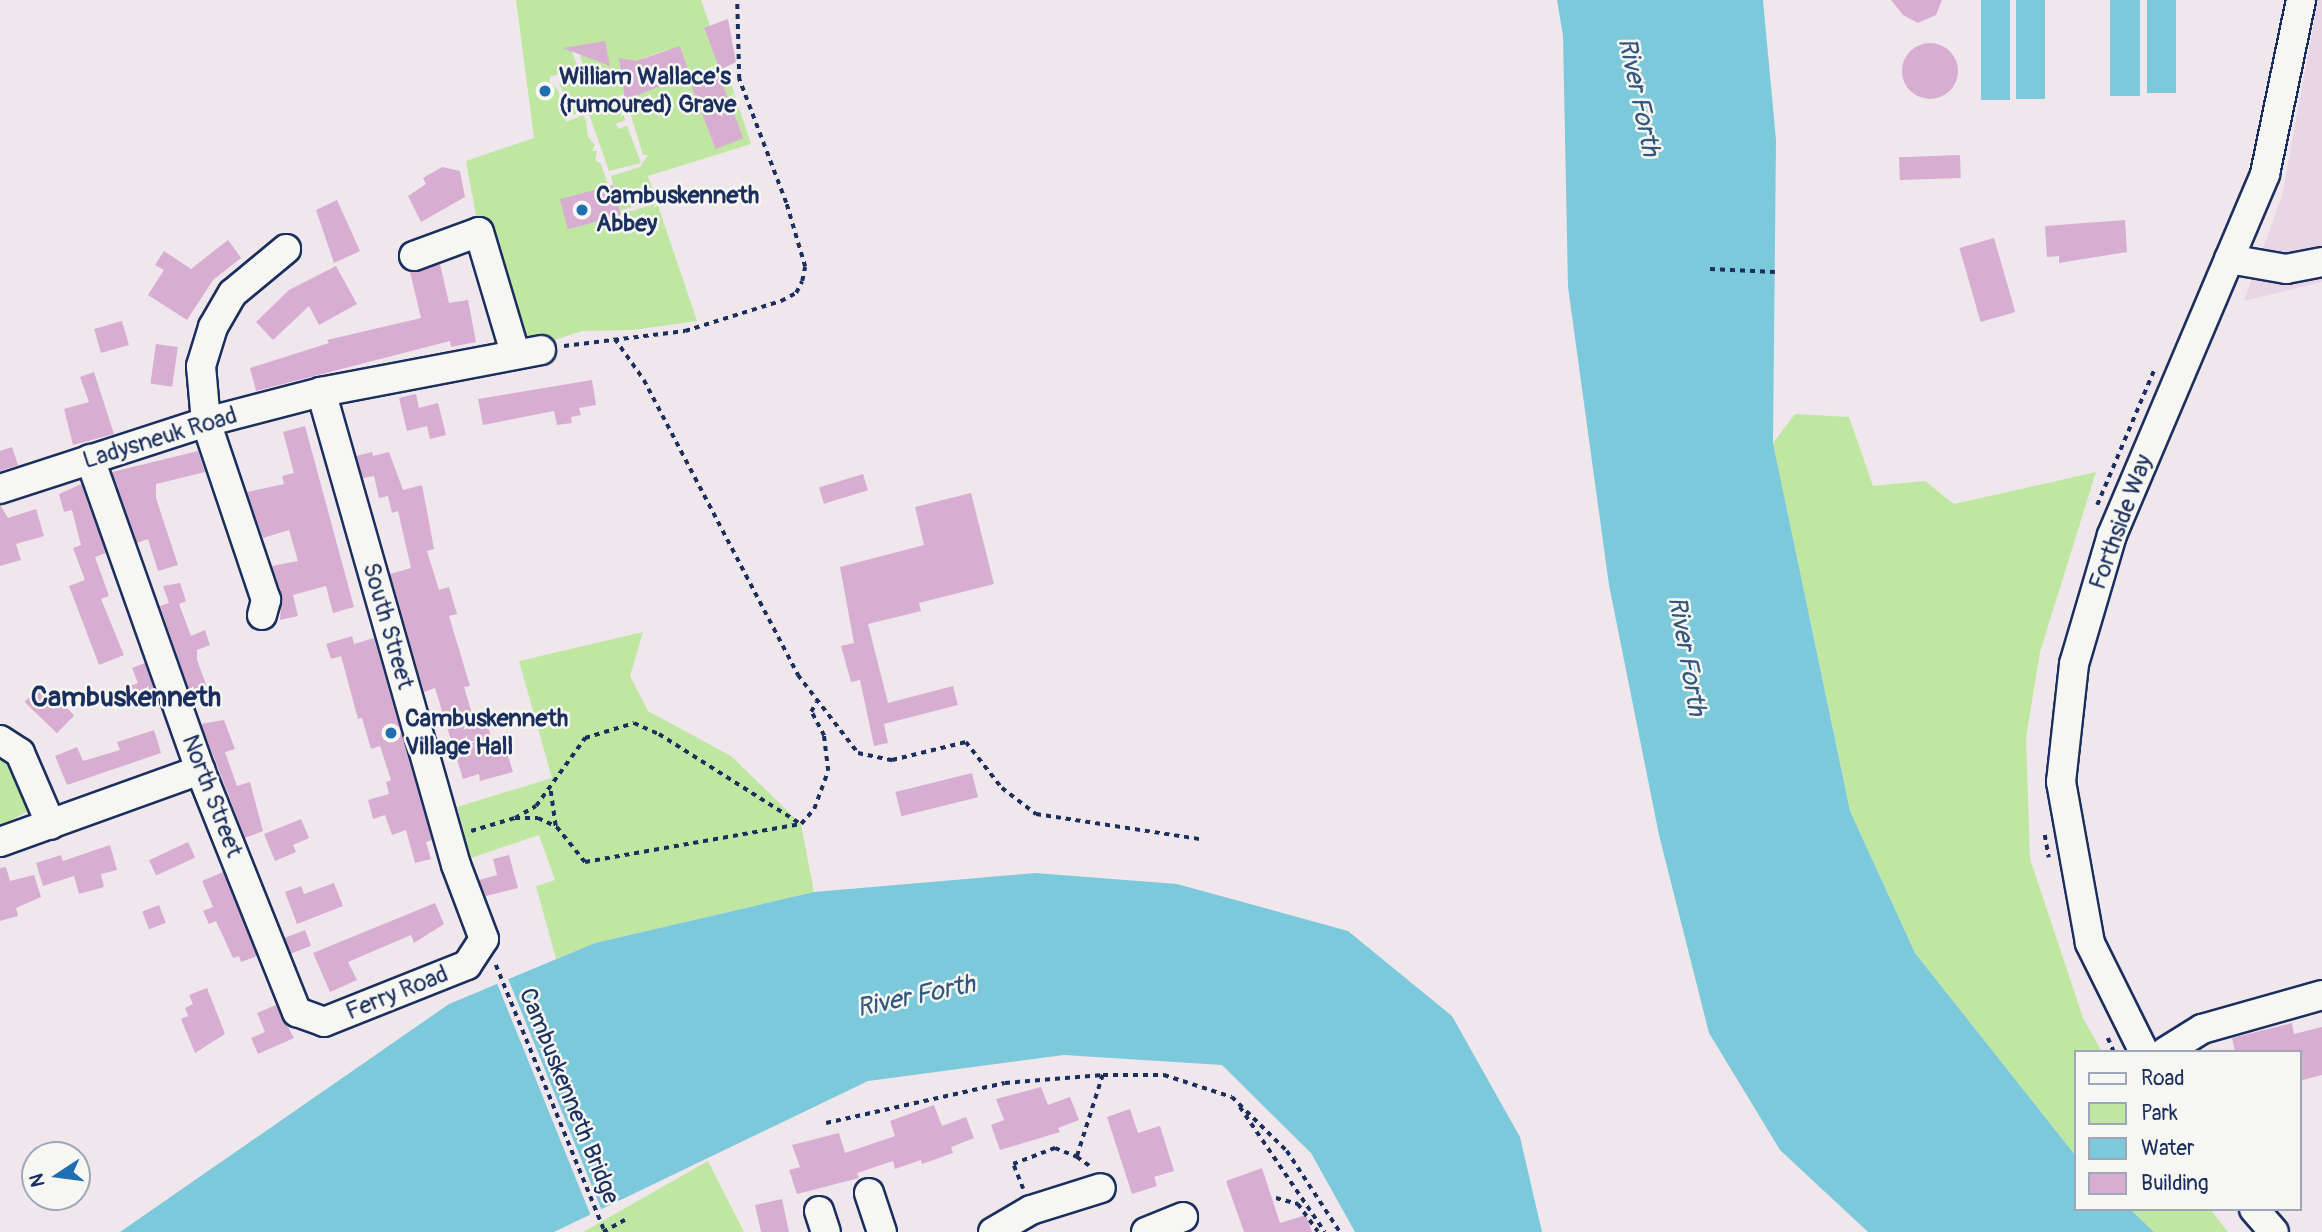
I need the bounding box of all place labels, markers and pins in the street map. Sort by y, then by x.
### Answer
place label: William Wallace's (rumoured) Grave [559,63,736,119]
marker: William Wallace's (rumoured) Grave [537,83,553,99]
place label: Cambuskenneth Abbey [596,182,759,238]
marker: Cambuskenneth Abbey [574,202,590,218]
place label: Cambuskenneth Village Hall [405,705,568,761]
marker: Cambuskenneth Village Hall [383,725,399,741]

